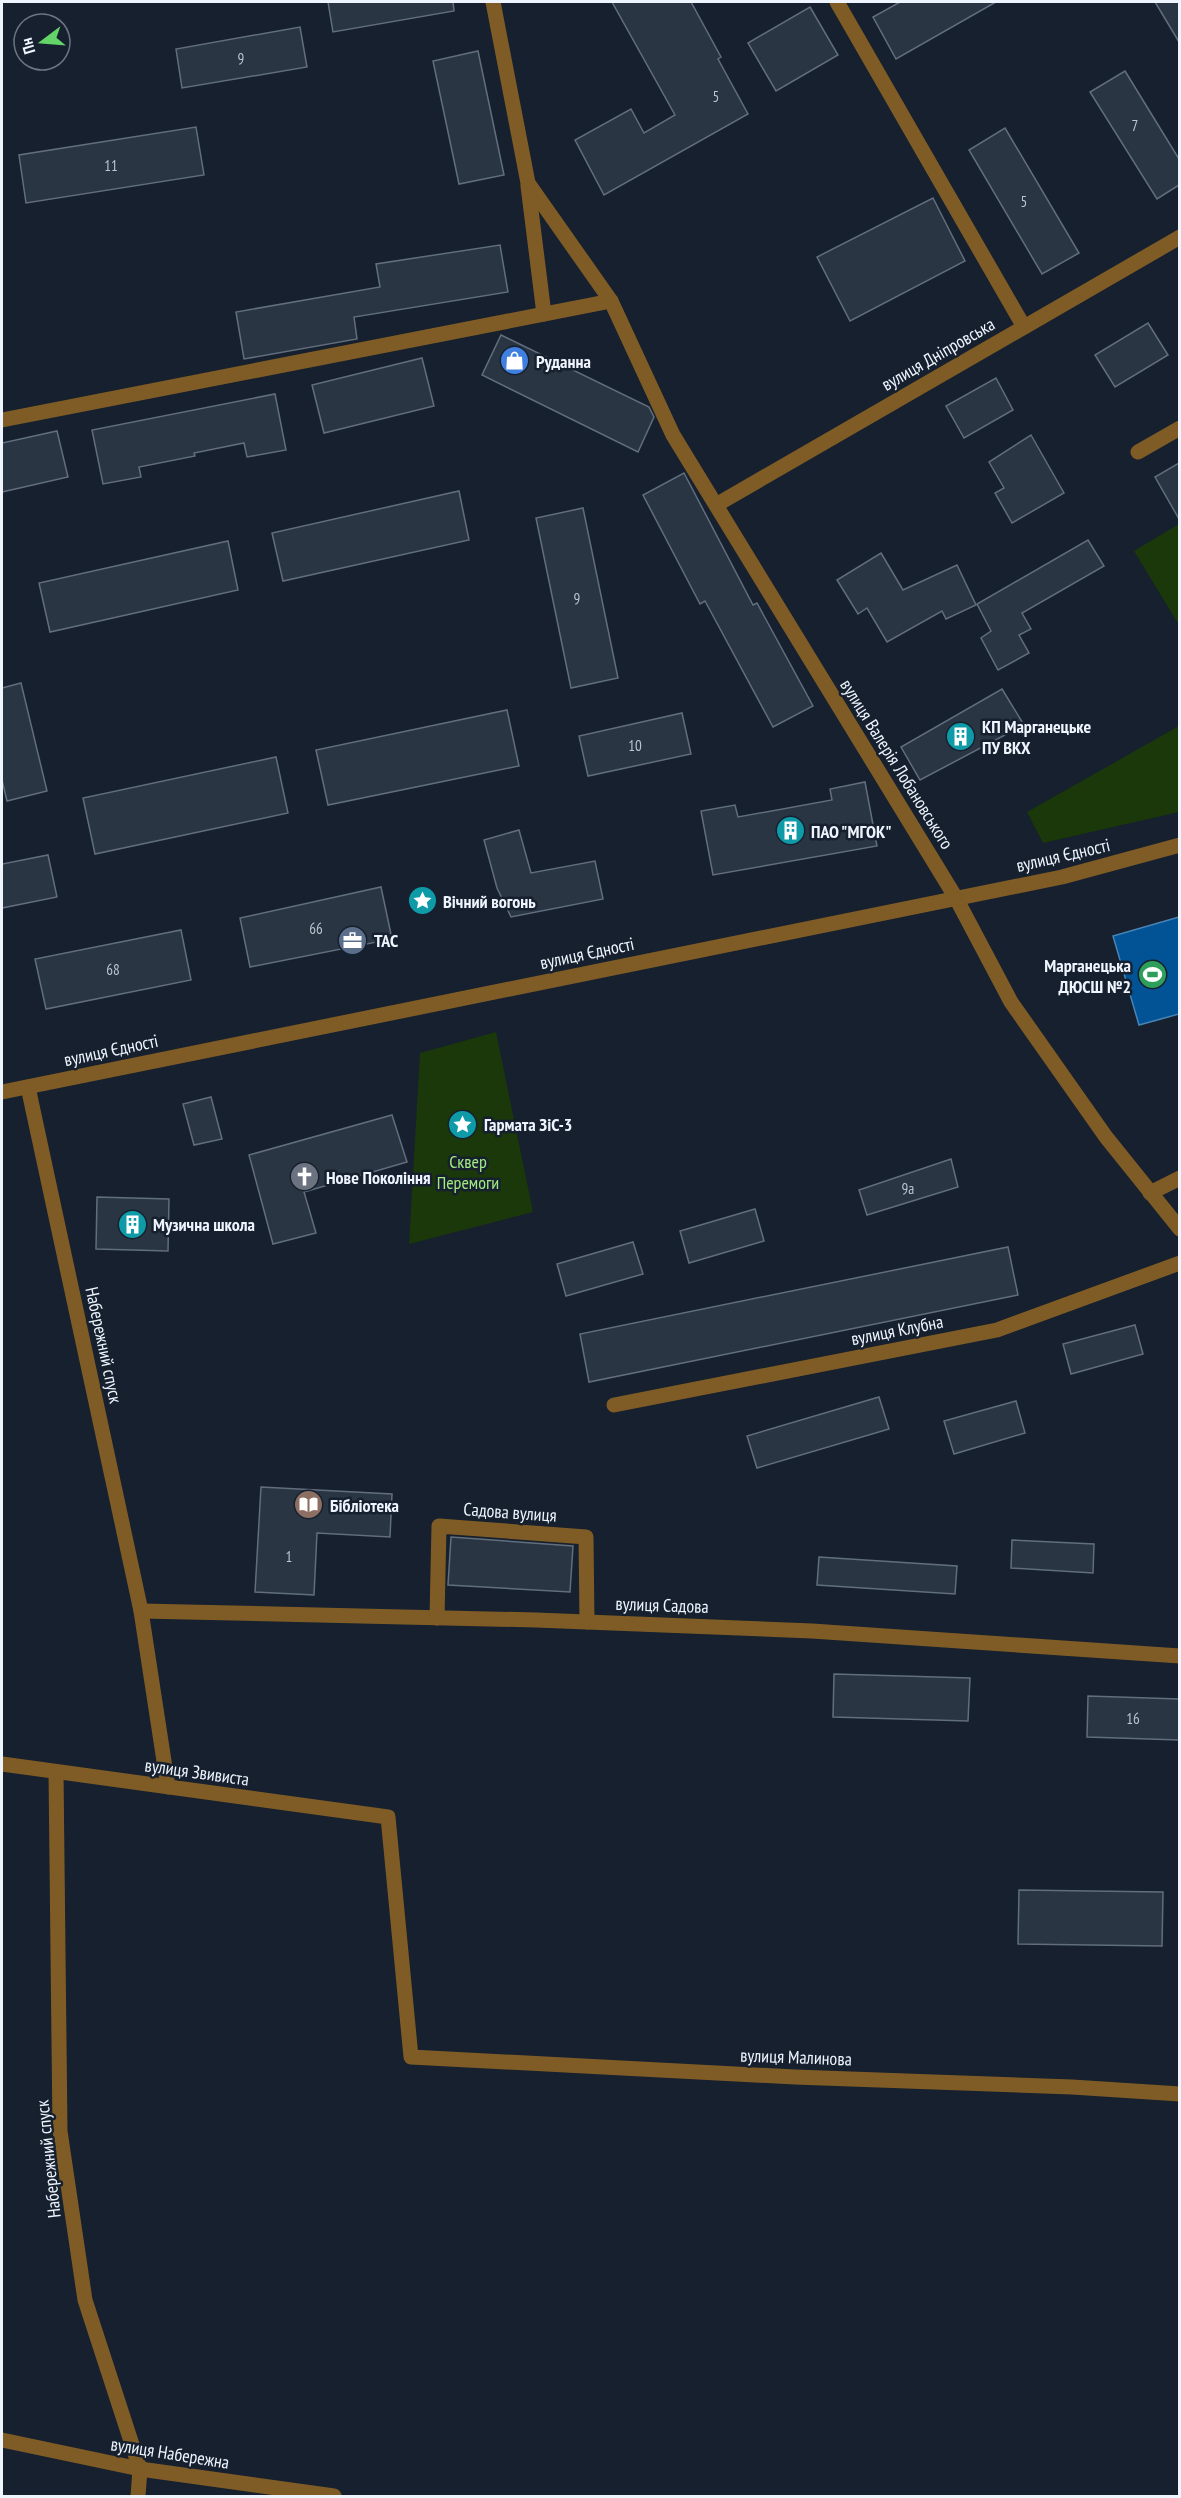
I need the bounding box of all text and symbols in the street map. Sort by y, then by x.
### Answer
north arrow [12,12,72,72]
text: Пн [16,36,39,56]
house number: 9 [238,49,244,68]
house number: 5 [713,87,719,106]
house number: 7 [1132,116,1138,135]
house number: 11 [104,156,118,175]
house number: 5 [1021,192,1027,211]
street label: вулиця Дніпровська [877,312,999,396]
shop icon: Руданна [499,345,531,377]
place label: Руданна [536,350,591,373]
house number: 9 [574,589,580,608]
street label: вулиця Валерія Лобановського [835,675,959,853]
place label: КП Марганецьке ПУ ВКХ [982,715,1092,759]
building icon: КП Марганецьке ПУ ВКХ [945,720,977,752]
house number: 10 [628,736,642,755]
building icon: ПАО "МГОК" [774,815,806,847]
place label: ПАО "МГОК" [811,820,892,843]
street label: вулиця Єдності [1014,833,1112,877]
place icon: Вічний вогонь [406,885,438,917]
place label: Вічний вогонь [443,890,536,913]
house number: 66 [309,919,323,938]
office icon: ТАС [337,924,369,956]
place label: ТАС [374,929,398,952]
street label: вулиця Єдності [538,932,636,974]
place label: Марганецька ДЮСШ №2 [1044,954,1131,998]
sports icon: Марганецька ДЮСШ №2 [1136,959,1168,991]
house number: 68 [106,960,120,979]
street label: вулиця Єдності [62,1029,160,1071]
place icon: Гармата ЗіС-3 [447,1108,479,1140]
place label: Гармата ЗіС-3 [484,1113,572,1136]
park label: Сквер Перемоги [437,1150,499,1194]
church icon: Нове Покоління [289,1161,321,1193]
place label: Нове Покоління [326,1166,431,1189]
house number: 9а [902,1179,914,1198]
building icon: Музична школа [116,1208,148,1240]
place label: Музична школа [153,1213,255,1236]
street label: Набережний спуск [80,1285,128,1405]
street label: вулиця Клубна [849,1310,945,1350]
library icon: Бібліотека [293,1489,325,1521]
place label: Бібліотека [330,1494,399,1517]
street label: Садова вулиця [463,1497,557,1527]
house number: 1 [286,1547,292,1566]
street label: вулиця Садова [615,1592,709,1618]
house number: 16 [1126,1709,1140,1728]
street label: вулиця Звивиста [143,1753,251,1791]
street label: вулиця Малинова [740,2044,852,2070]
street label: Набережний спуск [30,2099,66,2219]
street label: вулиця Набережна [109,2432,231,2474]

